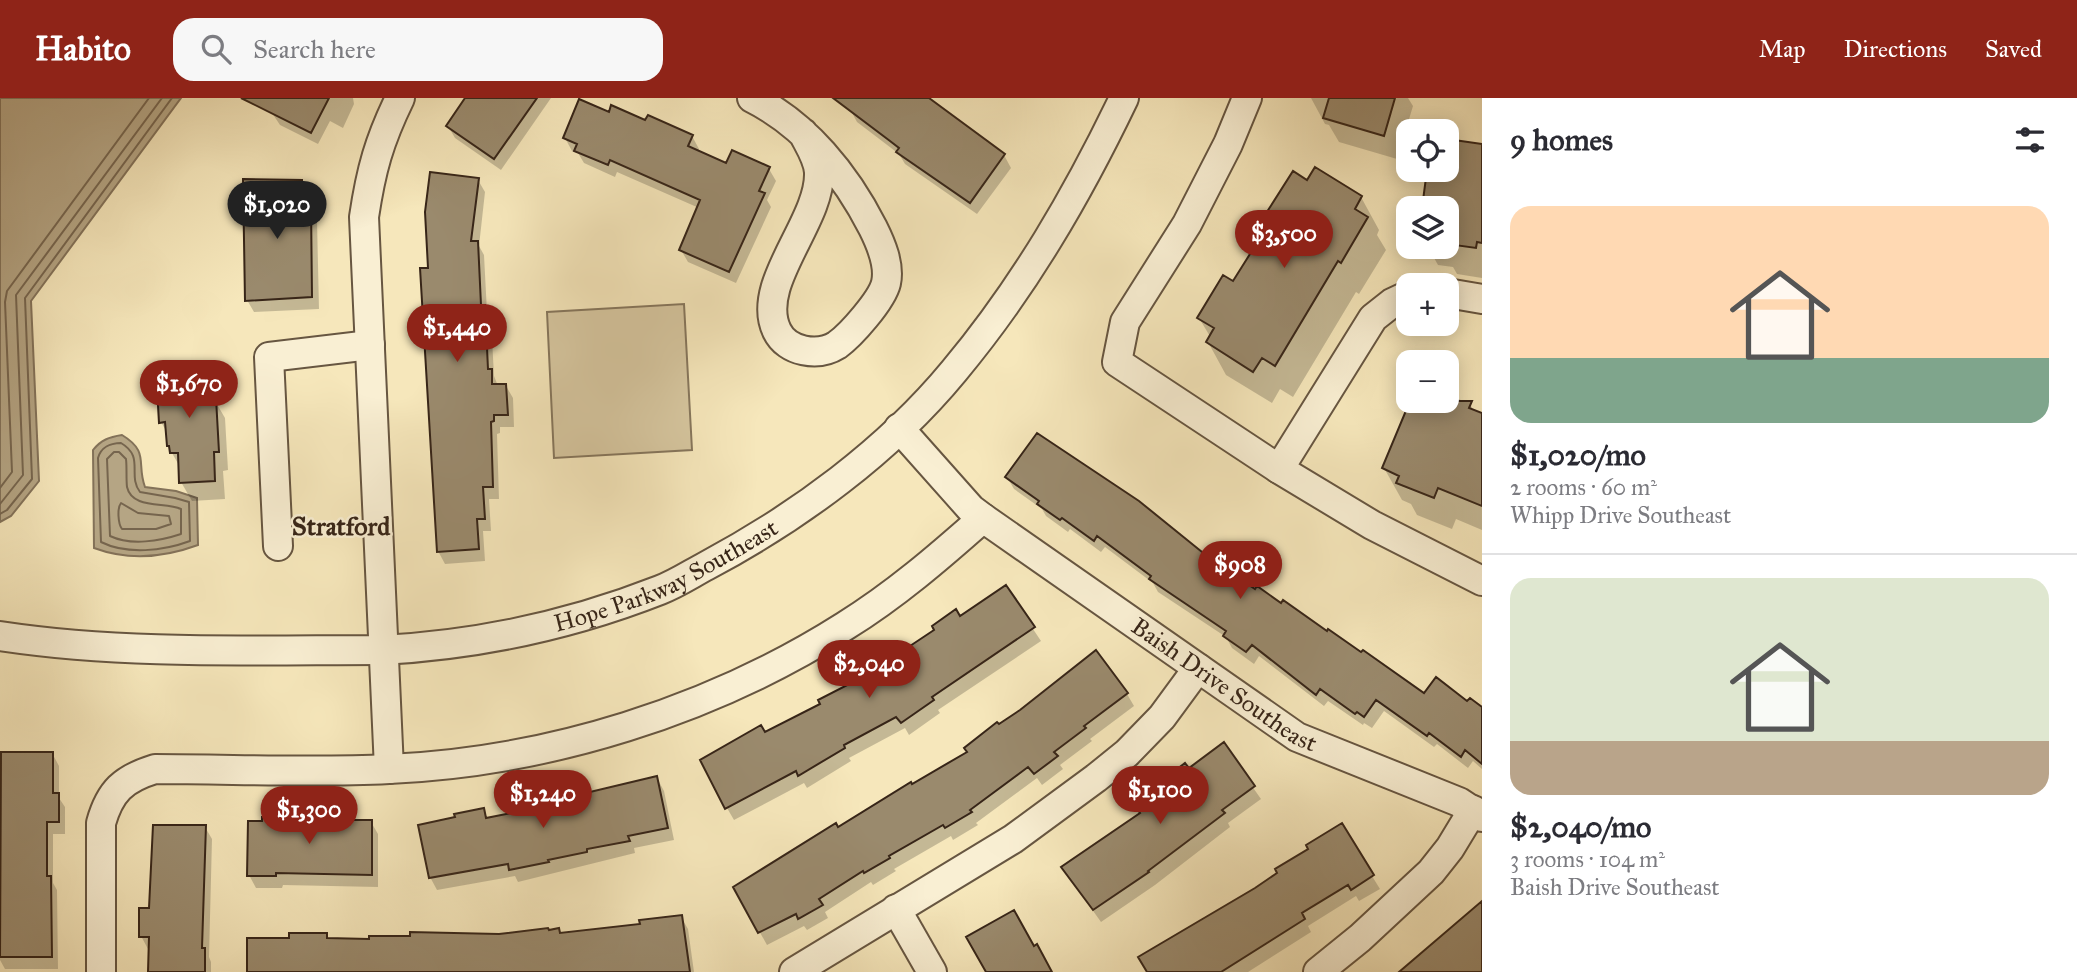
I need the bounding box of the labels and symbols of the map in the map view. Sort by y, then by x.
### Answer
pin: $1,020 [220,181,334,241]
pin: $3,500 [1227,211,1341,270]
pin: $1,440 [400,304,514,364]
pin: $1,670 [132,360,246,420]
district label: Stratford [292,510,391,542]
street label: Hope Parkway Southeast [551,512,784,639]
pin: $908 [1199,542,1281,601]
street label: Baish Drive Southeast [1126,611,1322,759]
pin: $2,040 [812,640,926,700]
pin: $1,100 [1103,766,1217,826]
pin: $1,240 [486,770,600,830]
pin: $1,300 [252,786,366,846]

